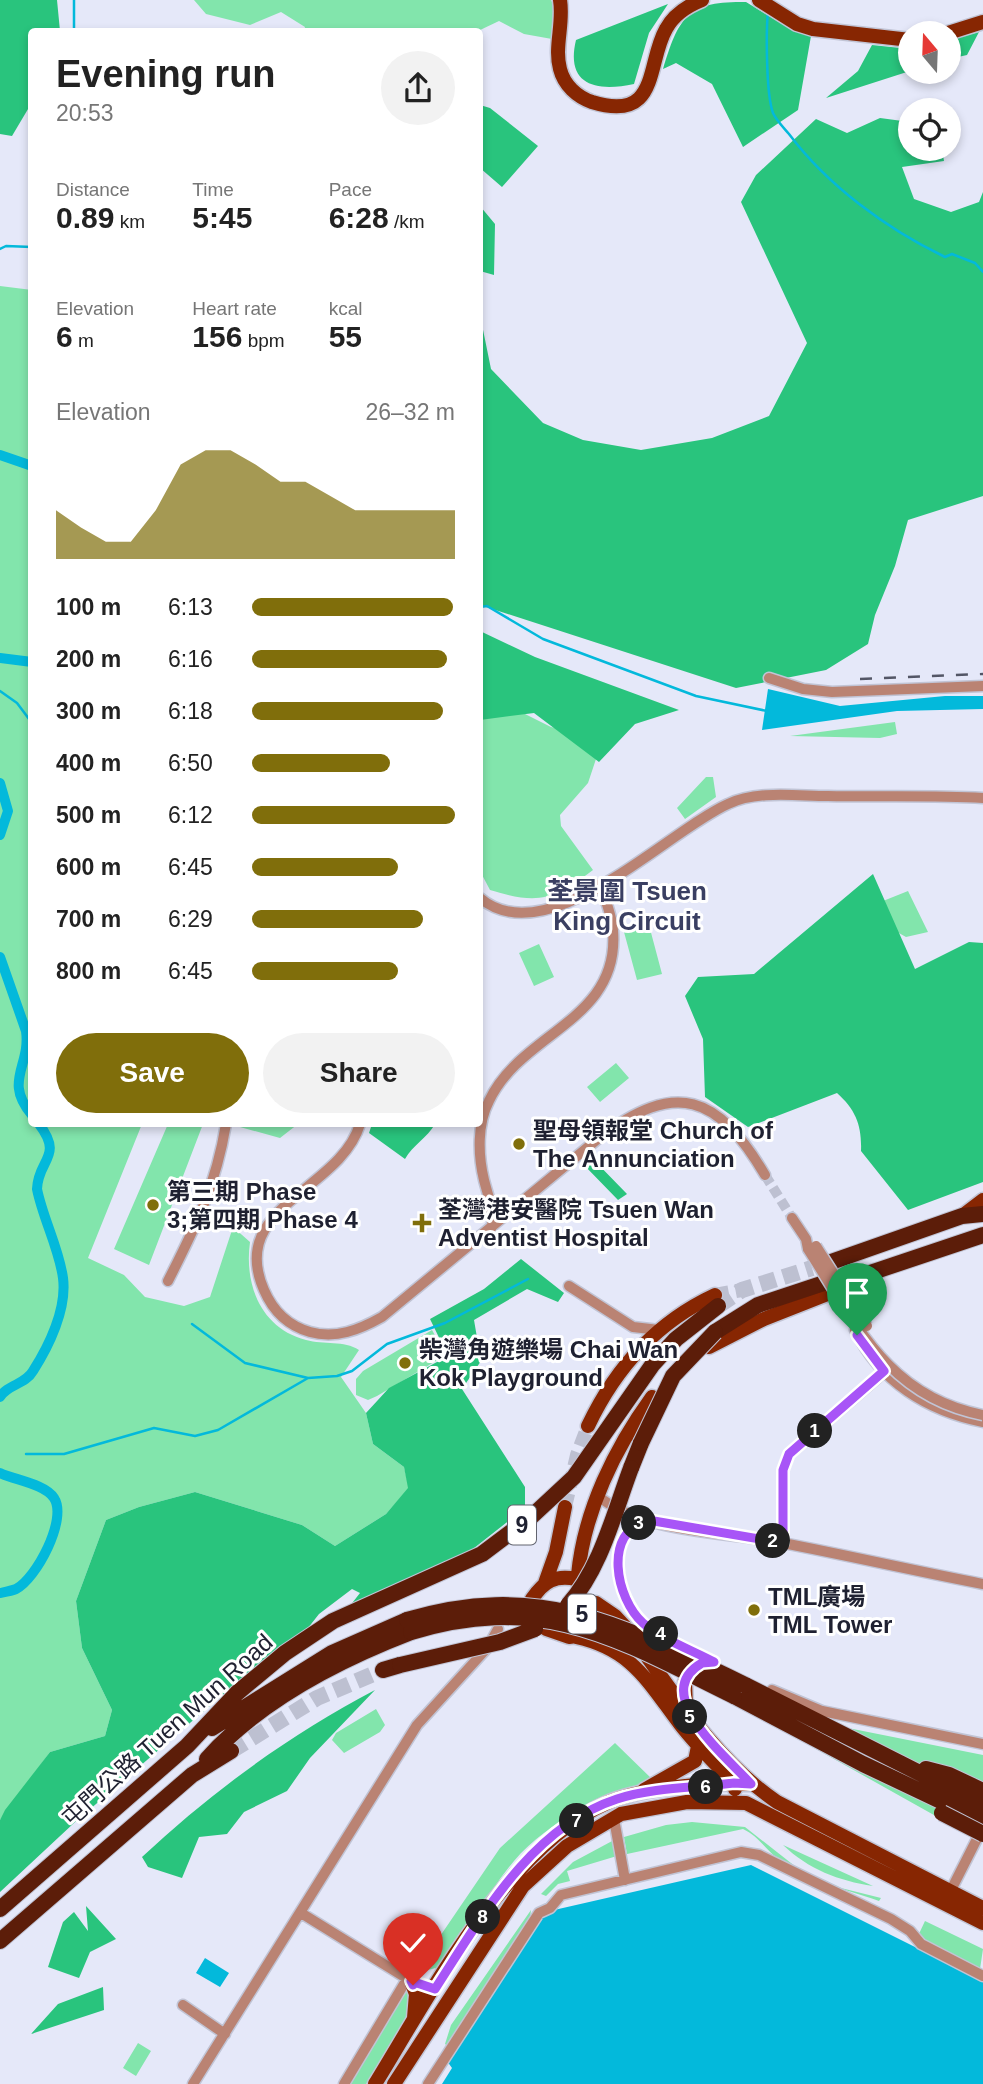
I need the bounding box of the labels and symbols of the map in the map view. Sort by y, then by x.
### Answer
north arrow [898,21,961,84]
district label: 荃景圍 Tsuen King Circuit [547,876,707,936]
place label: 聖母領報堂 Church of The Annunciation [533,1117,774,1172]
marker: 聖母領報堂 Church of The Annunciation [511,1136,527,1152]
place label: 第三期 Phase 3;第四期 Phase 4 [167,1178,358,1233]
place label: 荃灣港安醫院 Tsuen Wan Adventist Hospital [438,1196,714,1251]
marker: 第三期 Phase 3;第四期 Phase 4 [145,1197,161,1213]
marker: 荃灣港安醫院 Tsuen Wan Adventist Hospital [412,1213,432,1233]
pin [827,1263,887,1335]
place label: 柴灣角遊樂場 Chai Wan Kok Playground [419,1336,678,1391]
marker: 柴灣角遊樂場 Chai Wan Kok Playground [397,1355,413,1371]
pin: 1 [798,1414,832,1448]
road number: 9 [508,1506,536,1544]
pin: 3 [622,1506,656,1540]
pin: 2 [756,1524,790,1558]
place label: TML廣場 TML Tower [768,1583,892,1638]
road number: 5 [568,1595,596,1634]
marker: TML廣場 TML Tower [746,1602,762,1618]
pin: 4 [644,1616,678,1652]
street label: 屯門公路 Tuen Mun Road [56,1628,278,1832]
pin: 5 [672,1700,708,1734]
pin: 6 [688,1770,724,1804]
pin: 7 [560,1804,594,1839]
pin: 8 [466,1899,500,1934]
pin [383,1913,443,1985]

